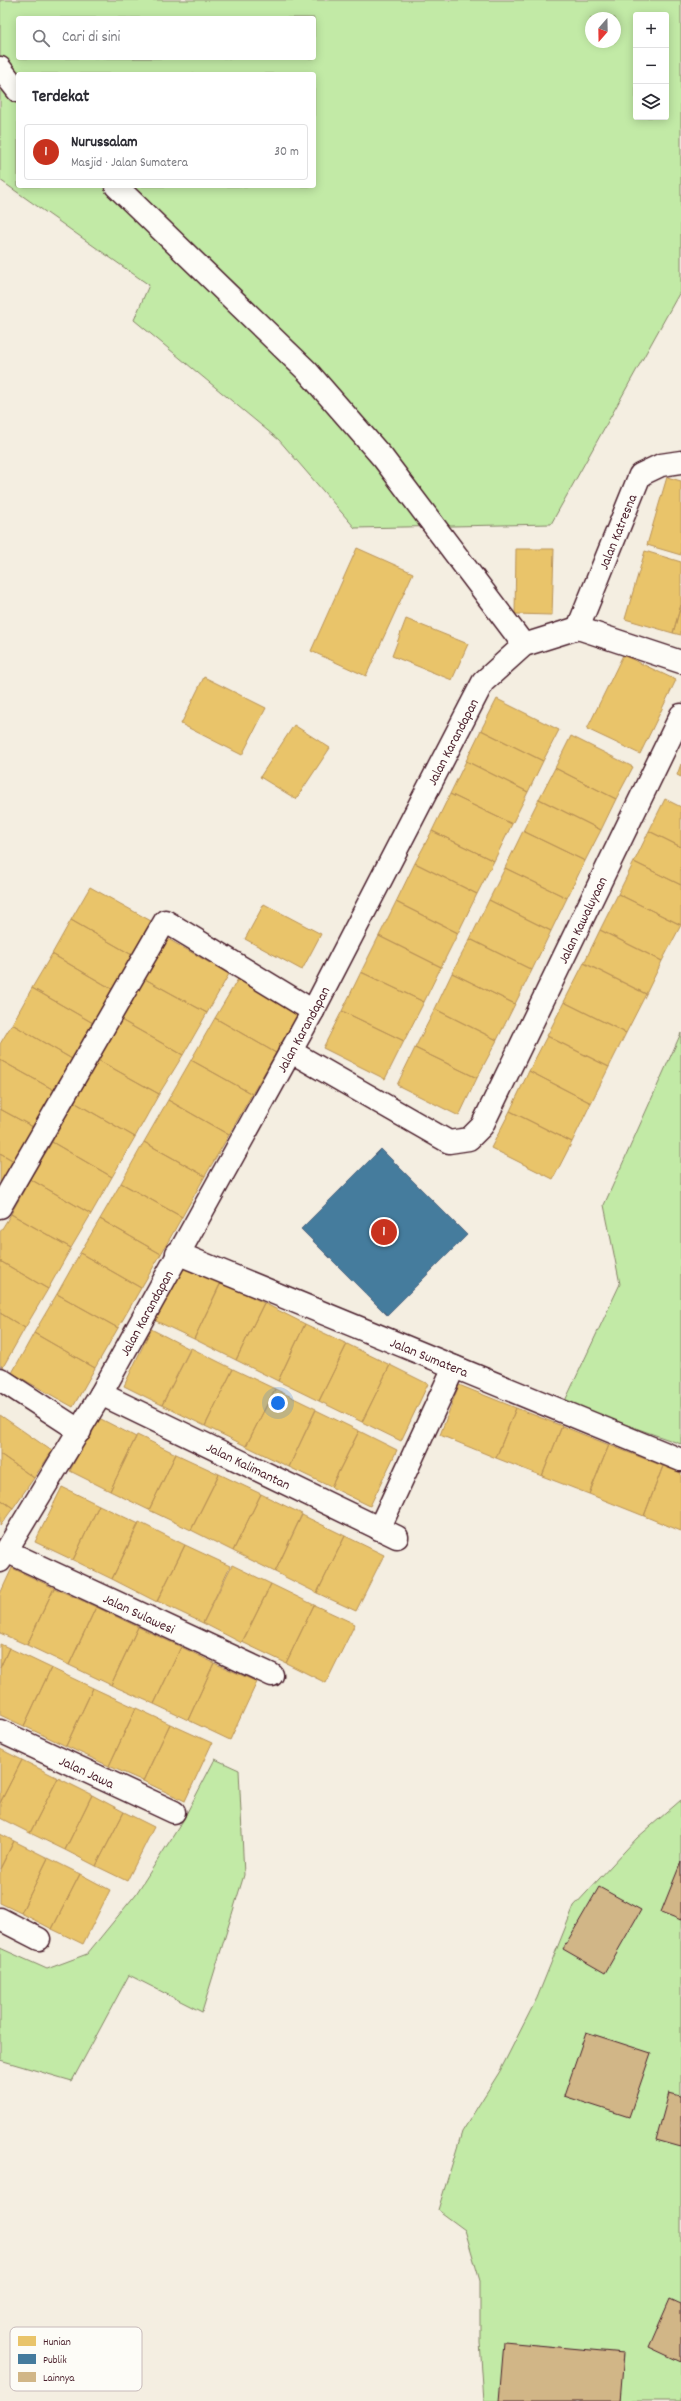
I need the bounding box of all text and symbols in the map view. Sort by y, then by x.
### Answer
north arrow [585,12,621,48]
map controls [633,12,669,120]
button: + [633,12,669,48]
search box [16,16,316,60]
icon: search [30,27,52,49]
text: Cari di sini [62,27,120,49]
button: − [633,48,669,84]
button: layers [633,84,669,120]
text: Terdekat [32,86,89,110]
text: Nurussalam [71,132,137,154]
text: 1 [45,143,47,162]
text: 30 m [274,143,299,162]
text: Masjid · Jalan Sumatera [71,154,188,173]
street label: Jalan Katresna [595,491,643,573]
street label: Jalan Karandapan [423,696,485,790]
street label: Jalan Kawaluyaan [554,874,613,968]
street label: Jalan Karandapan [273,984,336,1077]
pin: 1 [371,1217,397,1247]
street label: Jalan Karandapan [116,1267,180,1360]
street label: Jalan Sumatera [387,1334,471,1384]
your location [268,1393,288,1413]
street label: Jalan Kalimantan [202,1438,293,1496]
street label: Jalan Sulawesi [99,1590,178,1640]
street label: Jalan Jawa [55,1752,117,1795]
legend [10,2327,142,2391]
text: Hunian [43,2335,71,2351]
text: Publik [43,2353,67,2369]
text: Lainnya [43,2371,75,2387]

